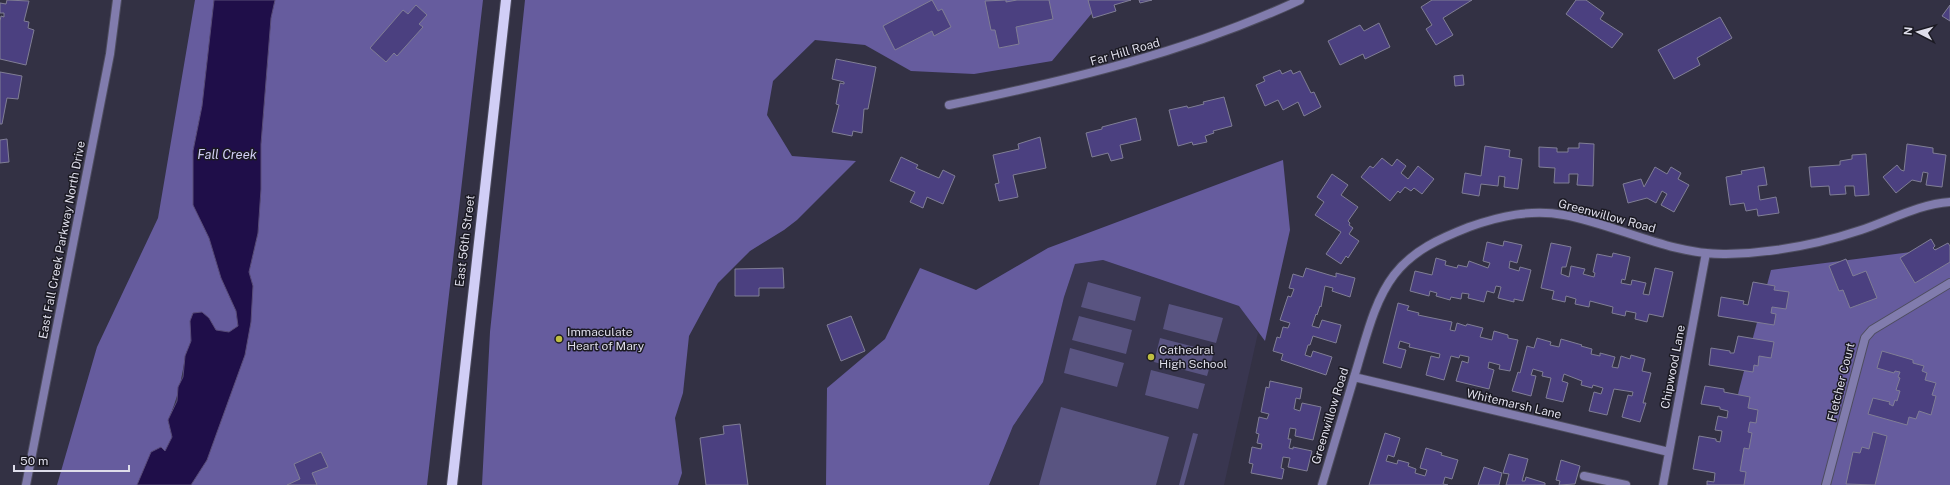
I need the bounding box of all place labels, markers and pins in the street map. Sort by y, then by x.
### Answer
place label: Immaculate Heart of Mary [567,325,645,353]
marker: Immaculate Heart of Mary [554,334,564,344]
place label: Cathedral High School [1159,343,1227,371]
marker: Cathedral High School [1146,352,1156,362]

